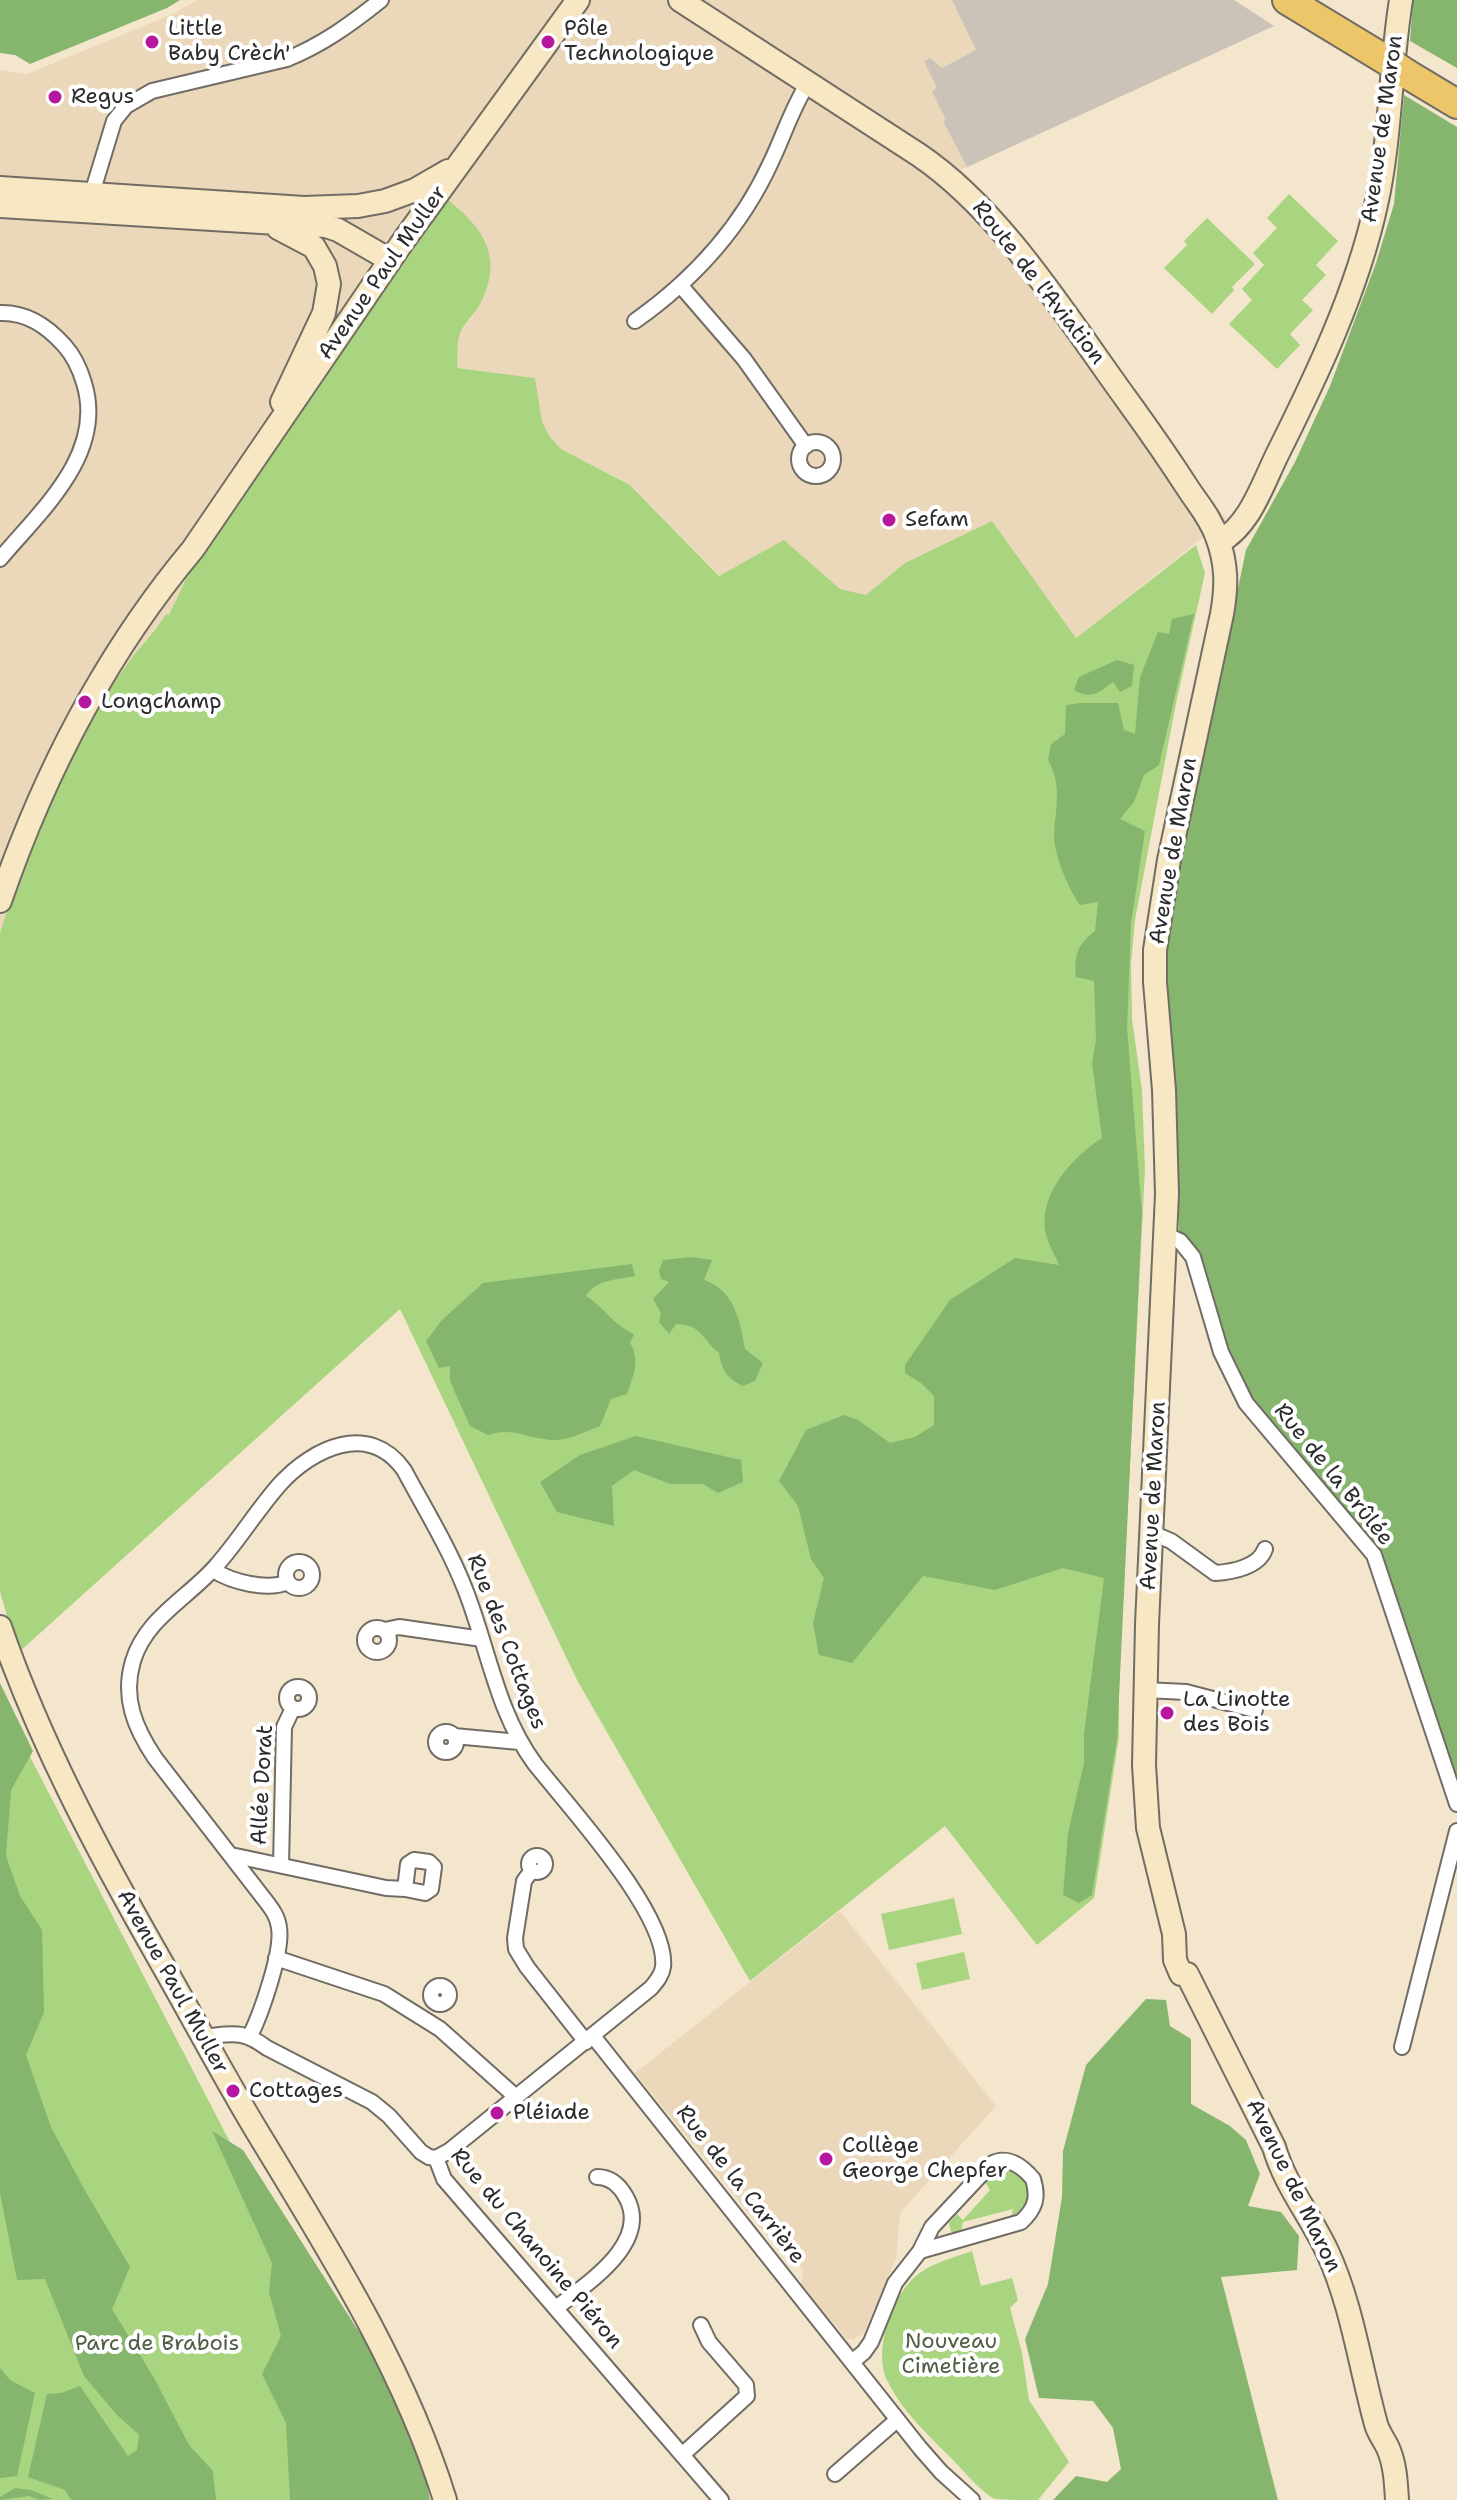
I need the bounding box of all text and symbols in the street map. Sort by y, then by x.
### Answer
place label: Little Baby Crèch' [168,16,290,68]
place label: Pôle Technologique [564,16,715,68]
marker: Little Baby Crèch' [143,33,161,51]
marker: Pôle Technologique [539,33,557,51]
street label: Avenue de Maron [1357,33,1409,225]
place label: Regus [71,84,134,110]
marker: Regus [46,88,64,106]
street label: Avenue Paul Muller [313,181,453,365]
street label: Route de l'Aviation [966,196,1110,370]
place label: Sefam [905,507,969,533]
marker: Sefam [880,511,898,529]
place label: Longchamp [101,689,222,715]
marker: Longchamp [76,693,94,711]
street label: Avenue de Maron [1145,756,1203,946]
street label: Rue de la Brûlée [1268,1399,1398,1551]
street label: Avenue de Maron [1136,1401,1172,1591]
street label: Rue des Cottages [460,1551,552,1733]
place label: La Linotte des Bois [1183,1687,1291,1738]
marker: La Linotte des Bois [1158,1704,1176,1722]
street label: Allée Dorat [247,1724,279,1846]
street label: Avenue Paul Muller [110,1885,234,2079]
place label: Cottages [249,2078,343,2104]
marker: Cottages [224,2082,242,2100]
street label: Avenue de Maron [1240,2095,1346,2277]
place label: Pléiade [513,2100,590,2126]
street label: Rue de la Carrière [670,2100,810,2270]
marker: Pléiade [488,2104,506,2122]
place label: Collège George Chepfer [842,2133,1007,2184]
street label: Rue du Chanoine Piéron [444,2143,628,2355]
marker: Collège George Chepfer [817,2150,835,2168]
park label: Nouveau Cimetière [901,2329,1001,2380]
park label: Parc de Brabois [75,2331,239,2357]

